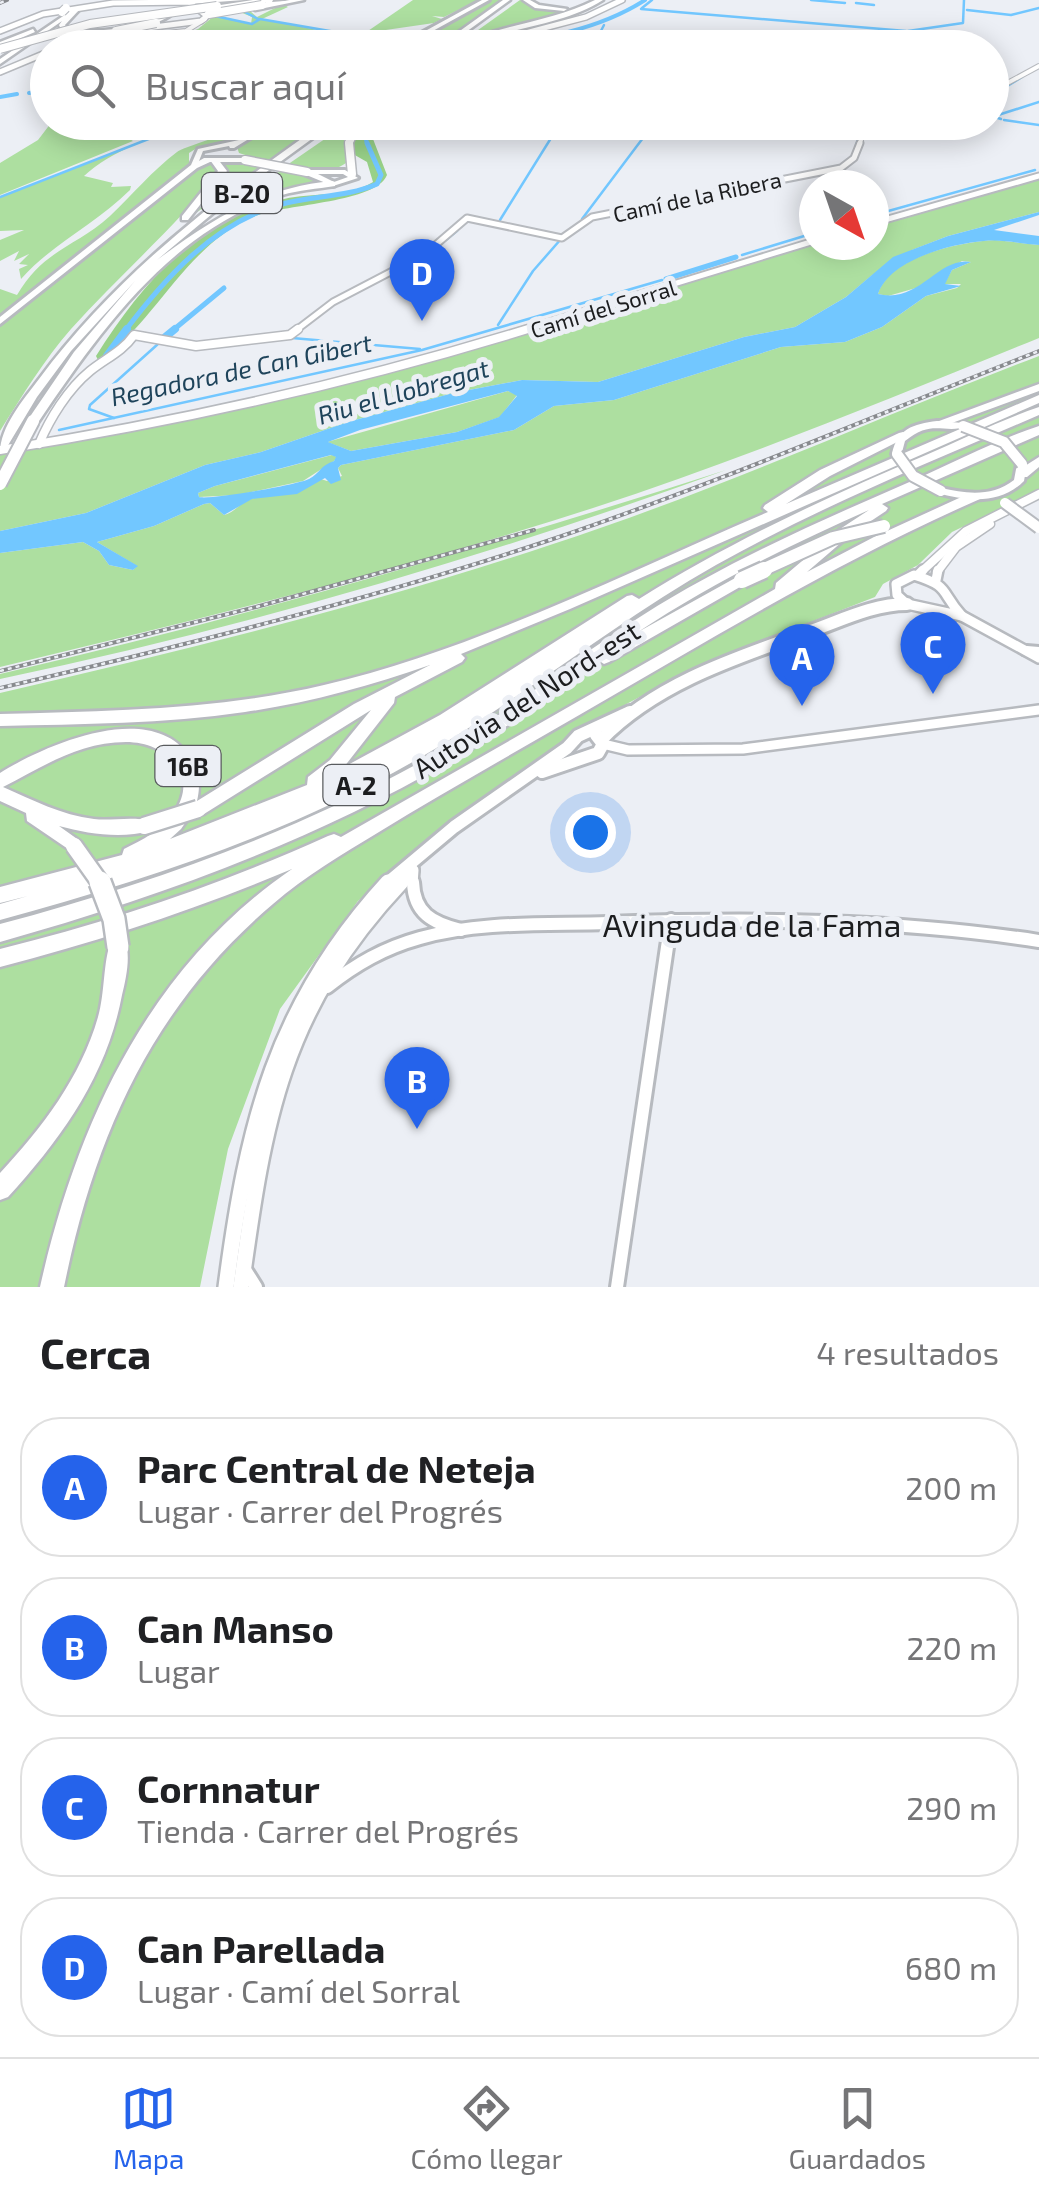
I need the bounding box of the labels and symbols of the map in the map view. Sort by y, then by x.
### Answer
street label: Camí de la Ribera [610,165,784,227]
north arrow [799,170,889,260]
road number: B-20 [202,173,282,213]
pin: D [390,238,454,321]
street label: Camí del Sorral [527,273,679,342]
water label: Regadora de Can Gibert [108,327,375,411]
water label: Riu el Llobregat [314,352,493,430]
pin: C [900,612,966,694]
street label: Autovia del Nord-est [406,613,646,785]
pin: A [770,624,834,706]
road number: 16B [156,746,220,786]
road number: A-2 [324,765,388,805]
your location [565,807,616,858]
street label: Avinguda de la Fama [603,905,901,943]
pin: B [384,1046,450,1129]

